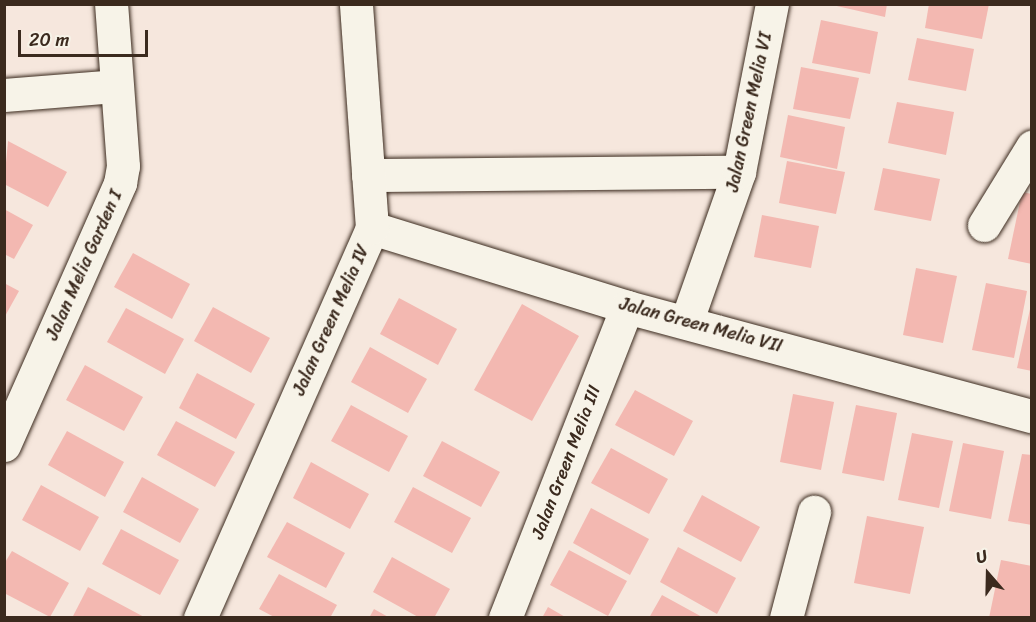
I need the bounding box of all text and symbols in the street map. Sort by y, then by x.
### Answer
scale bar [21,18,152,56]
text: 20 m [29,24,69,56]
street label: Jalan Green Melia VI [721,30,777,194]
street label: Jalan Melia Garden I [41,187,127,343]
street label: Jalan Green Melia IV [288,241,374,399]
street label: Jalan Green Melia VII [617,293,785,357]
street label: Jalan Green Melia III [527,382,605,542]
text: U [972,541,992,572]
north arrow [958,544,1018,604]

